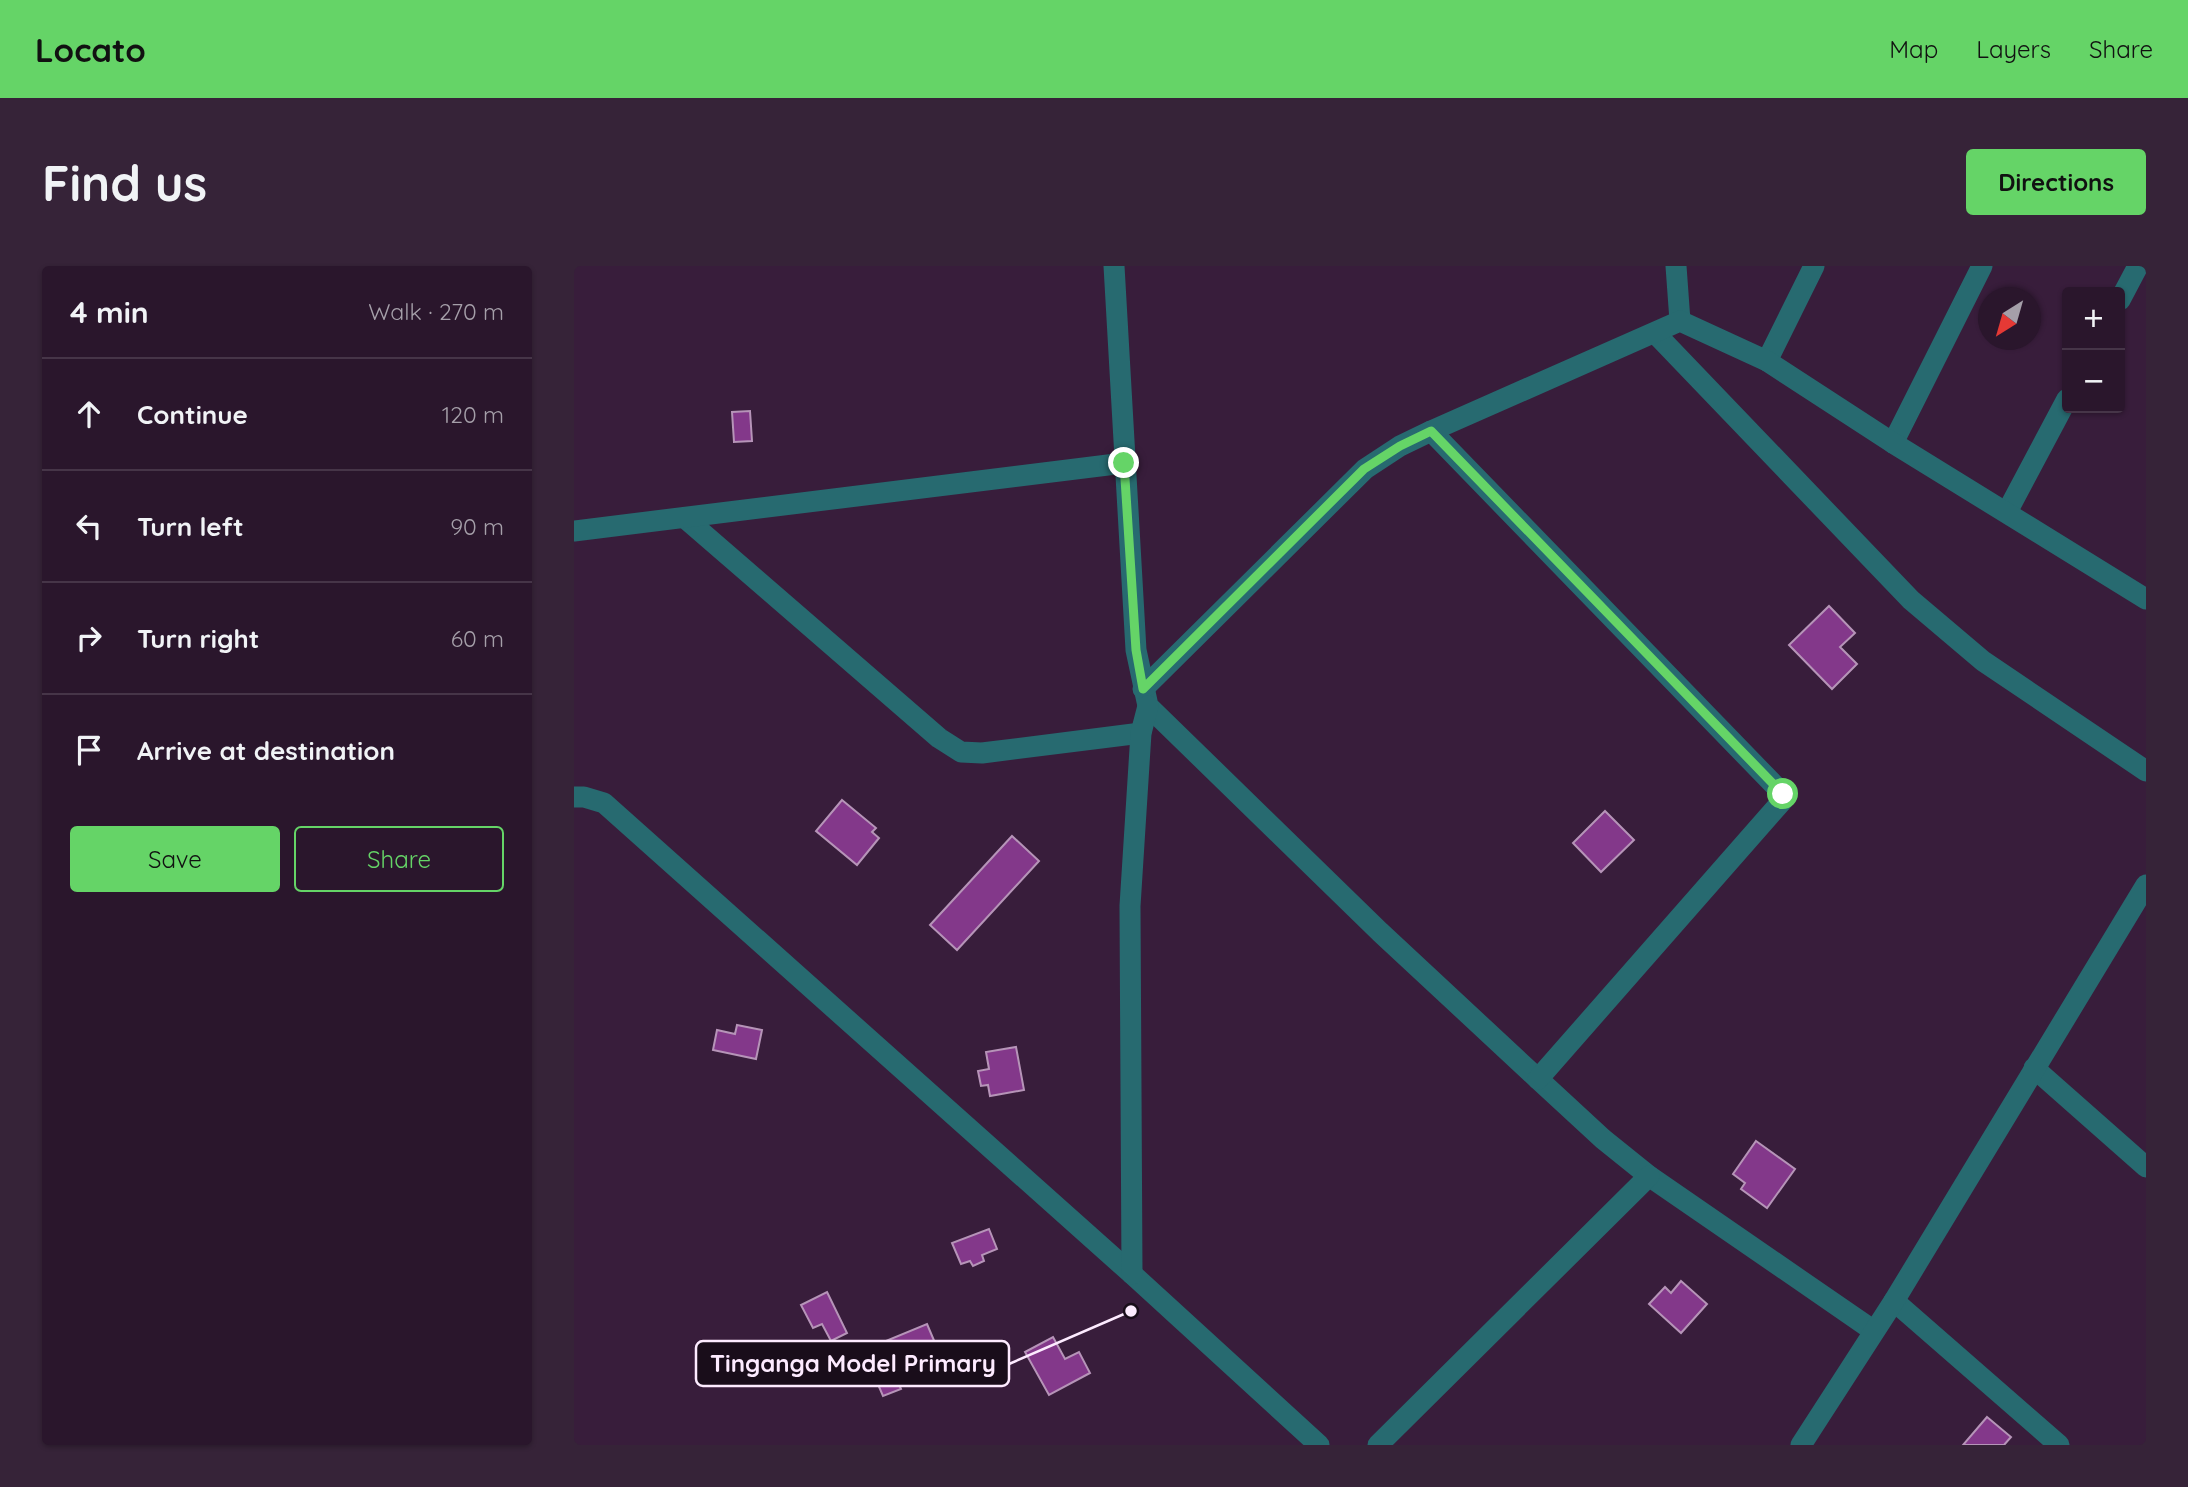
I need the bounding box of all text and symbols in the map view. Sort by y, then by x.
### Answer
text: Locato [35,29,146,70]
text: Map [1889,34,1938,64]
text: Layers [1976,34,2051,64]
text: Share [2089,34,2153,64]
button: Directions [1966,149,2146,215]
text: Find us [42,152,207,213]
north arrow [1978,287,2041,350]
map controls [2062,287,2125,413]
button: + [2062,287,2125,350]
text: 4 min [70,293,149,331]
text: Walk · 270 m [368,297,504,326]
button: − [2062,350,2125,413]
icon: ahead [70,395,108,433]
text: Continue [137,398,248,431]
text: 120 m [442,400,504,429]
route end [1108,447,1139,478]
icon: left [70,507,108,545]
text: Turn left [137,510,244,543]
text: 90 m [450,512,504,541]
icon: right [70,619,108,657]
text: Turn right [137,622,259,655]
text: 60 m [451,624,504,653]
icon: arrive [70,731,108,769]
text: Arrive at destination [137,734,395,767]
route start [1767,778,1798,809]
button: Save [70,826,280,892]
button: Share [294,826,504,892]
callout: Tinganga Model Primary [696,1341,1009,1386]
text: Tinganga Model Primary [710,1348,996,1378]

